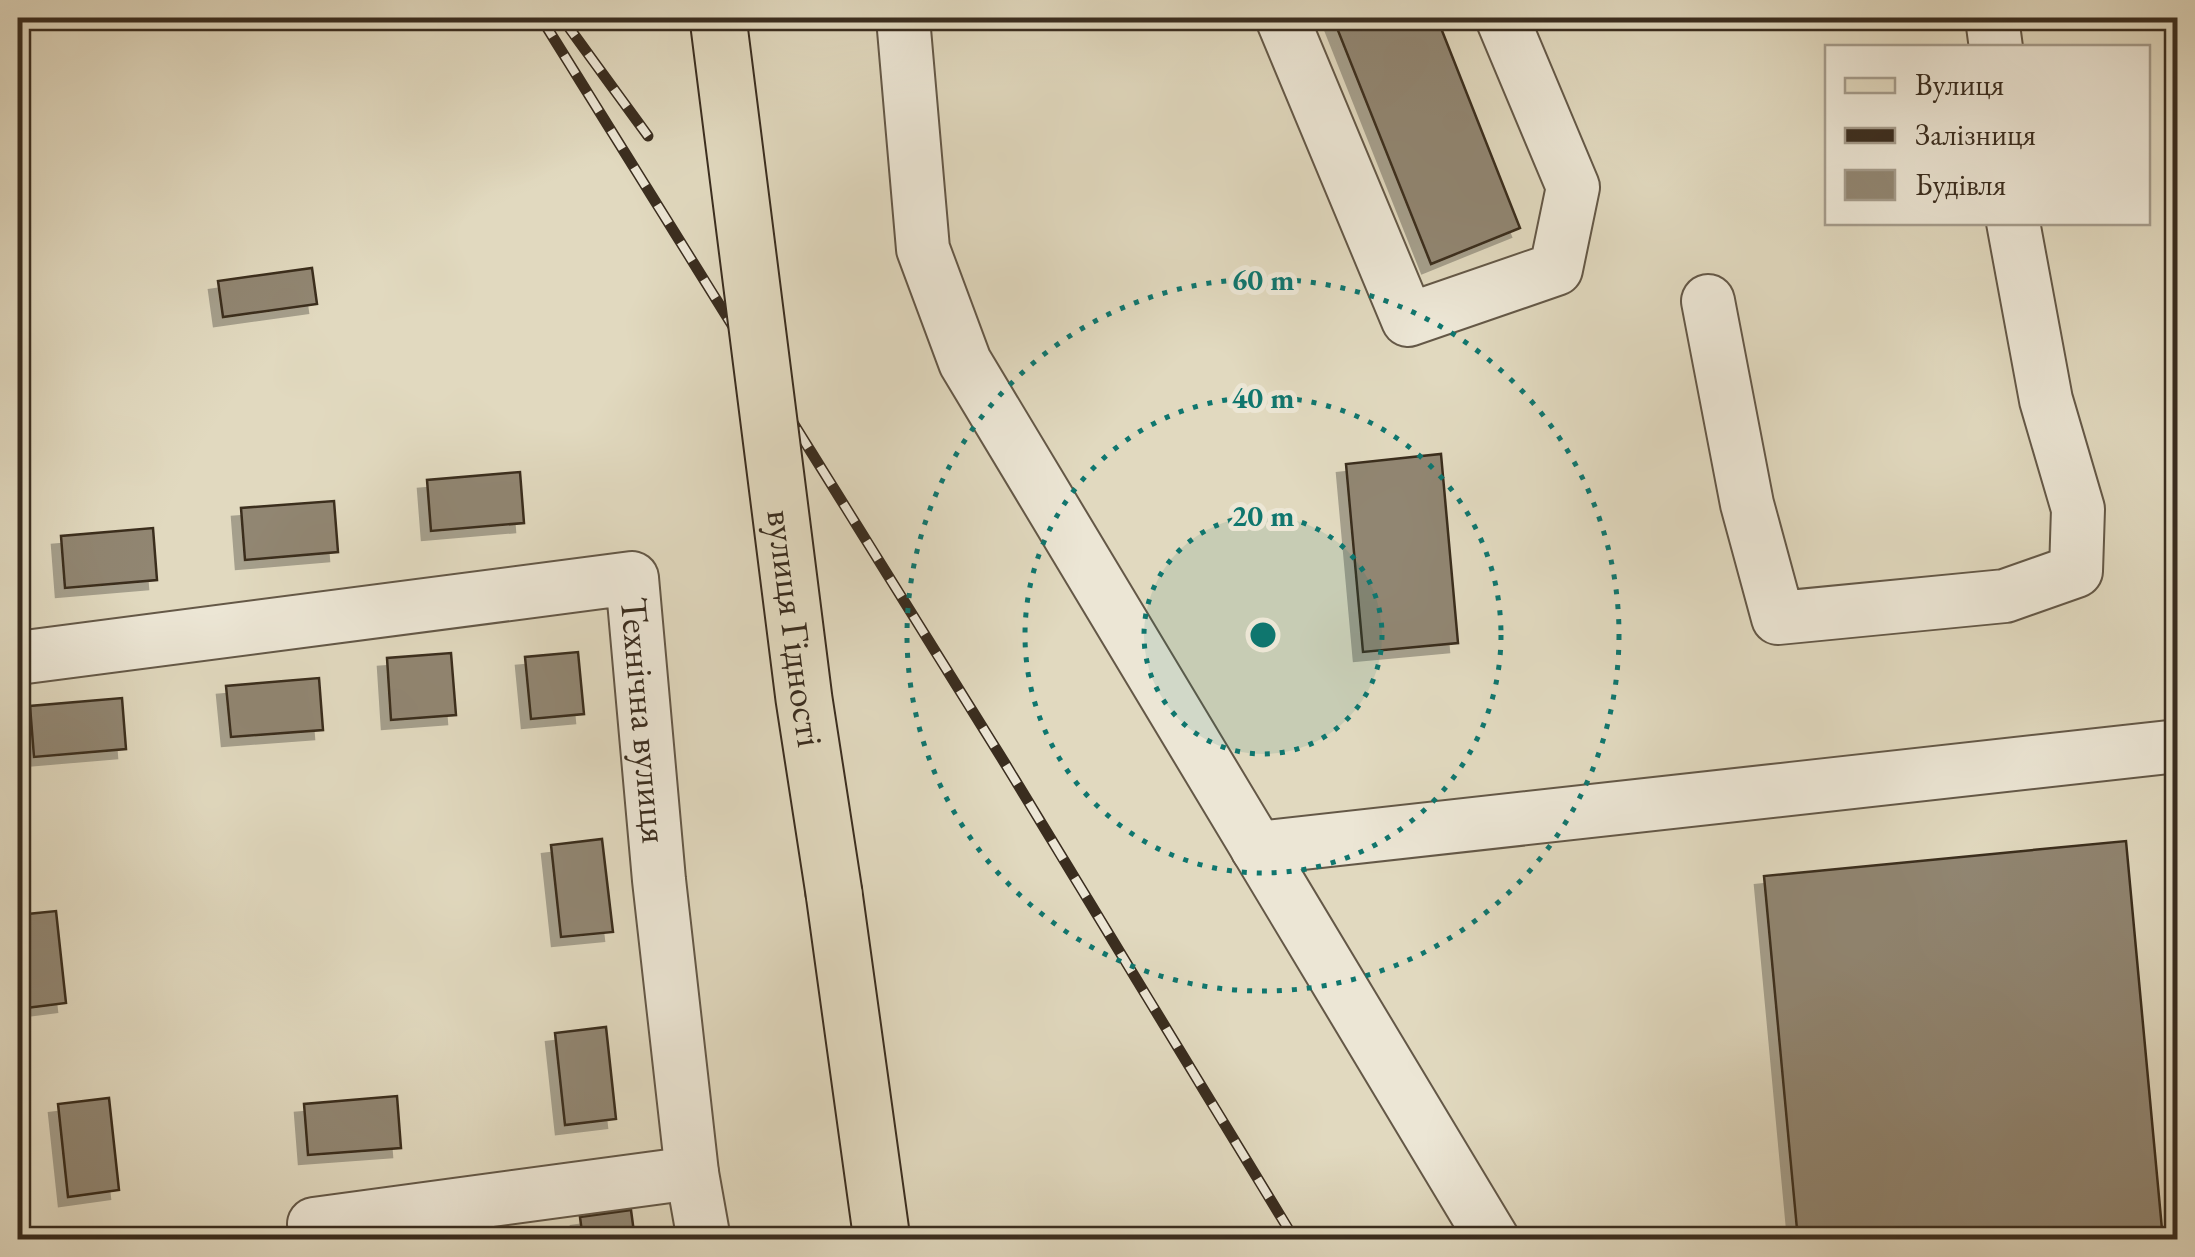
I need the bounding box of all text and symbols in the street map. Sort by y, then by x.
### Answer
legend [1825,45,2150,225]
text: Вулиця [1915,65,2004,104]
text: Залізниця [1915,115,2036,154]
text: Будівля [1915,165,2006,204]
text: 60 m [1231,260,1295,299]
text: 40 m [1231,378,1295,417]
text: 20 m [1231,496,1295,535]
street label: вулиця Гідності [756,506,836,750]
street label: Технічна вулиця [610,595,681,845]
centre of rings [1245,617,1281,653]

